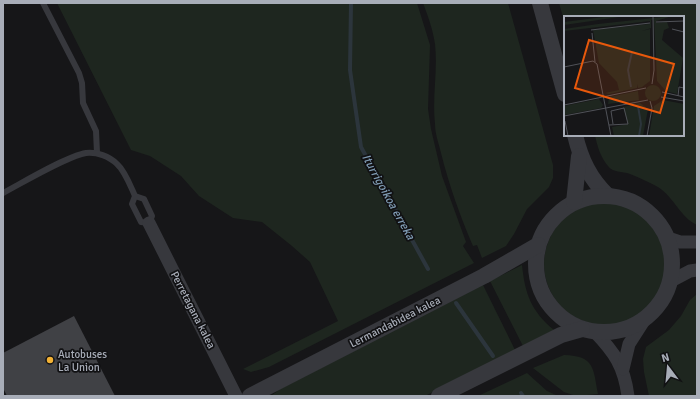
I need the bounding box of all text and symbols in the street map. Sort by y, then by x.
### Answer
inset map [564,16,684,136]
water label: Iturrigoikoa erreka [358,151,418,243]
street label: Perretagana kalea [168,269,218,351]
street label: Lermandabidea kalea [347,293,443,351]
north arrow [648,347,688,387]
place label: Autobuses La Union [58,348,107,374]
text: N [660,351,671,365]
marker: Autobuses La Union [45,355,55,365]

